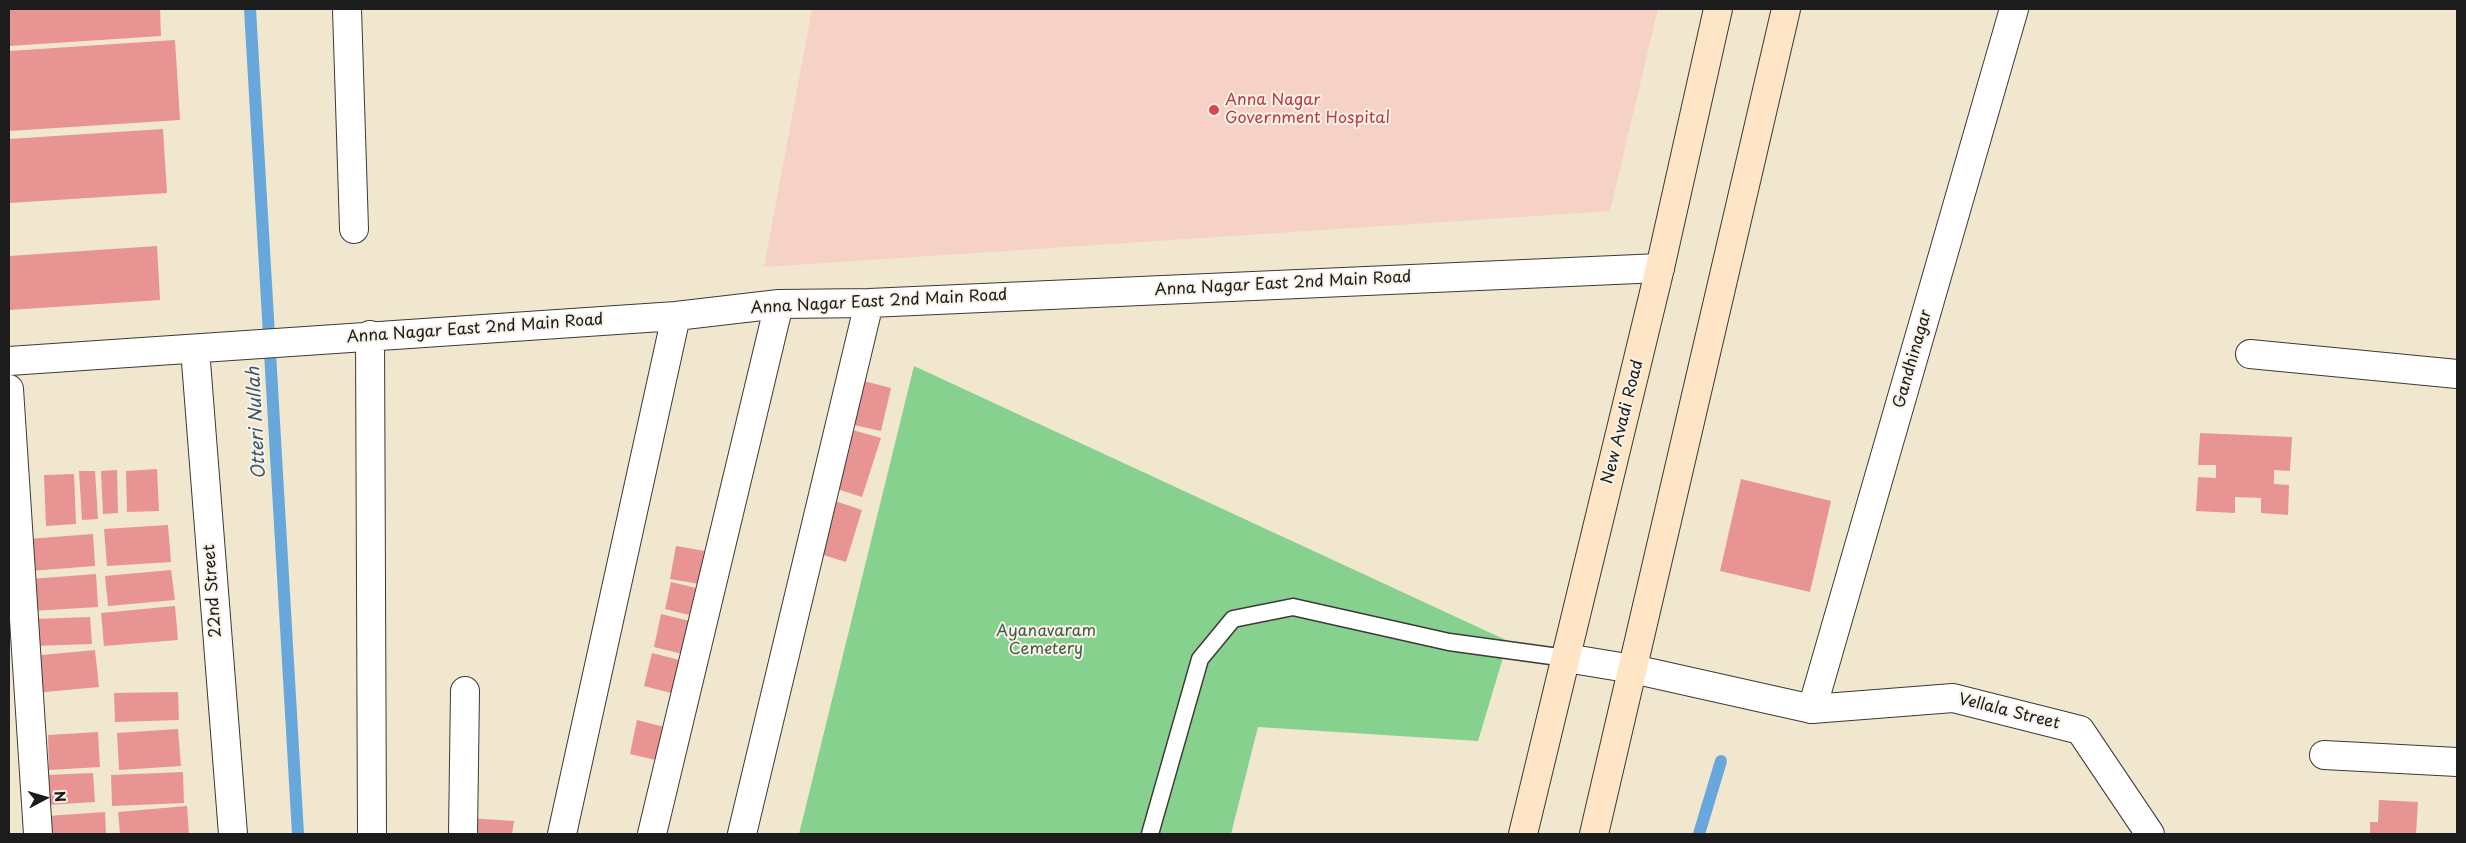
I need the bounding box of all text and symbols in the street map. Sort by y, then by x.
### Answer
place label: Anna Nagar Government Hospital [1225,91,1390,129]
marker: Anna Nagar Government Hospital [1207,103,1221,117]
street label: Anna Nagar East 2nd Main Road [1154,268,1412,300]
street label: Anna Nagar East 2nd Main Road [750,286,1008,318]
street label: Gandhinagar [1890,308,1936,410]
street label: Anna Nagar East 2nd Main Road [346,310,604,348]
street label: New Avadi Road [1598,358,1648,486]
water label: Otteri Nullah [243,366,271,480]
street label: 22nd Street [200,544,226,638]
park label: Ayanavaram Cemetery [996,622,1096,660]
street label: Vellala Street [1956,690,2062,734]
north arrow [20,773,70,823]
text: N [49,790,71,803]

